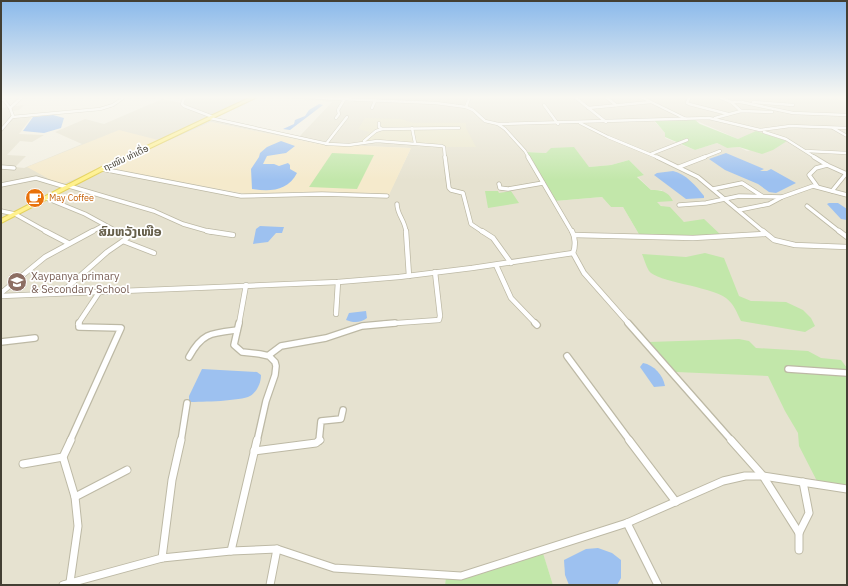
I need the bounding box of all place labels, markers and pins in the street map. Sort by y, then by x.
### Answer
cafe icon: May Coffee [24,187,46,209]
place label: May Coffee [49,192,94,203]
place label: Xaypanya primary & Secondary School [31,269,130,296]
school or university icon: Xaypanya primary & Secondary School [6,271,28,293]

